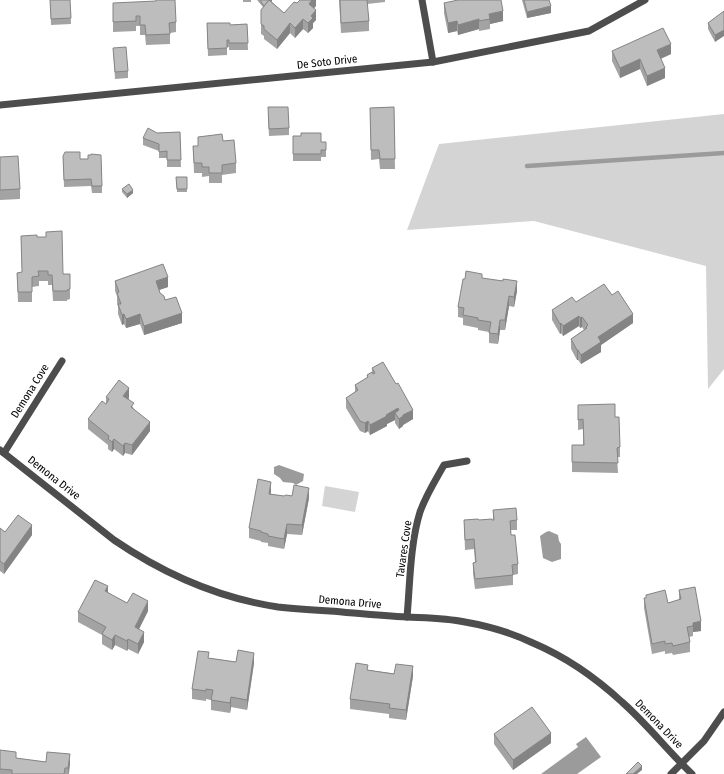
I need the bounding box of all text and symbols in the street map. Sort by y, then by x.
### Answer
street label: De Soto Drive [296,52,358,72]
street label: Demona Cove [8,362,52,420]
street label: Demona Drive [25,453,83,503]
street label: Tavares Cove [394,520,414,578]
street label: Demona Drive [318,593,382,611]
street label: Demona Drive [632,697,686,751]

